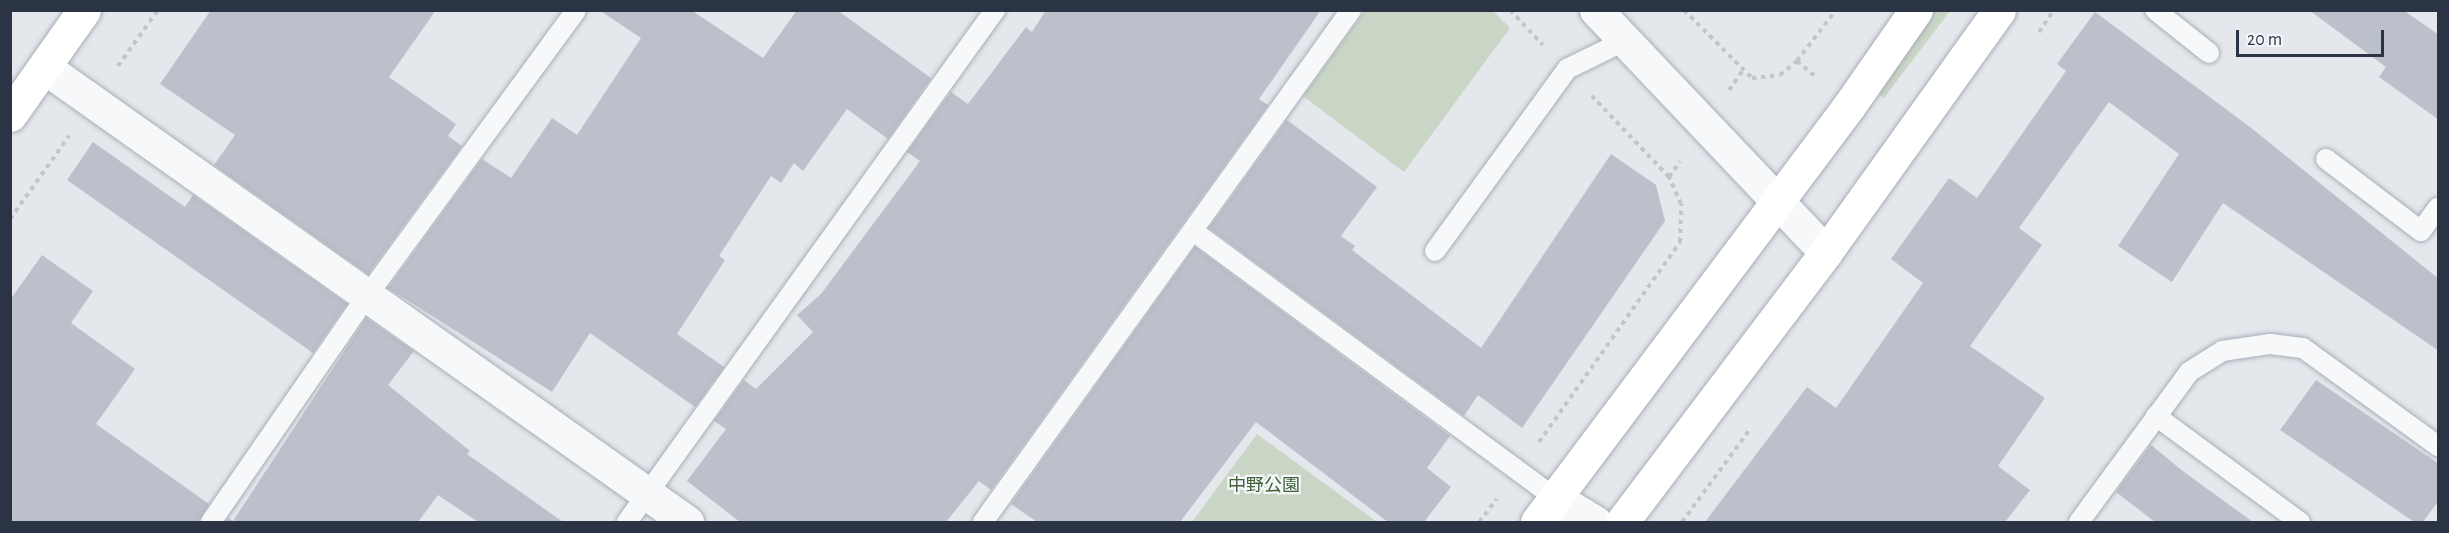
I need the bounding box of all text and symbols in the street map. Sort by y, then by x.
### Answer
scale bar [2239,18,2388,56]
text: 20 m [2247,31,2282,49]
park label: 中野公園 [1228,475,1300,497]

